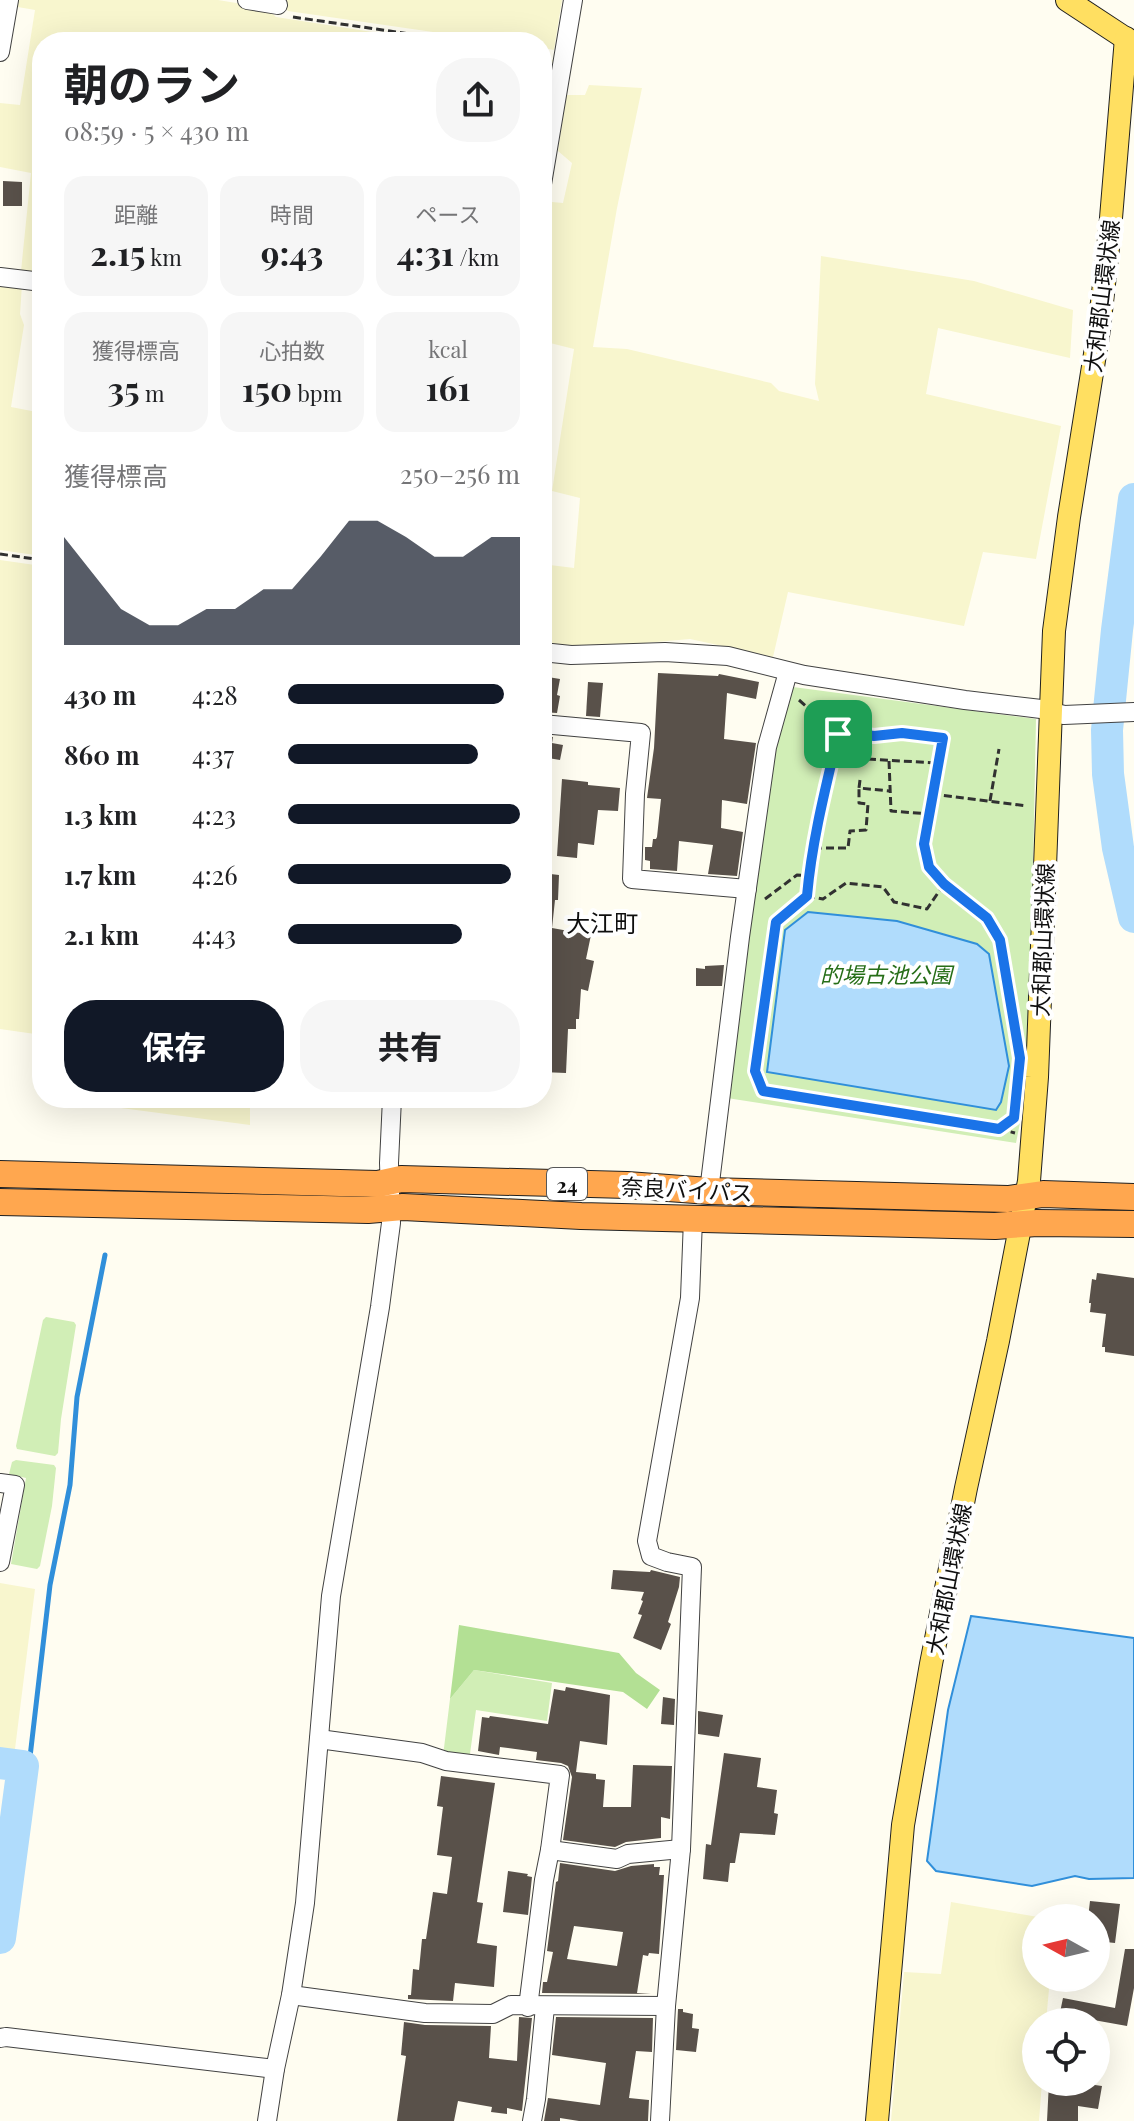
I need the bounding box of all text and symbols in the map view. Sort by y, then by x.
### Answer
text: 朝のラン [64,53,240,112]
button: share [436,58,520,142]
text: 08:59 · 5 × 430 m [64,113,249,148]
text: 距離 [114,199,158,229]
text: 時間 [270,199,314,229]
text: ペース [416,199,480,229]
street label: 大和郡山環状線 [1077,218,1125,374]
text: 2.15 [90,229,145,275]
text: 9:43 [261,229,323,275]
text: 4:31 [397,229,454,275]
text: km [145,242,182,272]
text: /km [454,242,499,272]
text: kcal [428,334,468,364]
text: 獲得標高 [92,335,180,365]
text: 心拍数 [259,335,325,365]
text: 161 [425,364,471,410]
text: 35 [107,365,140,411]
text: 150 [242,365,292,411]
text: m [140,378,165,408]
text: bpm [292,378,342,408]
text: 250–256 m [400,456,520,491]
text: 獲得標高 [64,458,168,493]
text: 430 m [64,677,136,712]
text: 4:28 [192,677,238,712]
pin [804,700,872,768]
icon: arrive [816,712,860,756]
text: 860 m [64,737,140,772]
text: 4:37 [192,737,234,772]
text: 1.3 km [64,797,137,832]
text: 4:23 [192,797,236,832]
text: 1.7 km [64,857,136,892]
text: 4:26 [192,857,238,892]
street label: 大和郡山環状線 [1024,863,1060,1017]
district label: 大江町 [566,906,638,938]
text: 2.1 km [64,917,139,952]
text: 4:43 [192,917,236,952]
park label: 的場古池公園 [820,959,955,989]
button: 保存 [64,1000,284,1092]
button: 共有 [300,1000,520,1092]
road number: 24 [547,1168,587,1200]
street label: 奈良バイパス [621,1171,753,1207]
street label: 大和郡山環状線 [919,1501,977,1657]
north arrow [1022,1904,1110,1992]
map controls [1022,1904,1110,2096]
button: locate [1022,2008,1110,2096]

